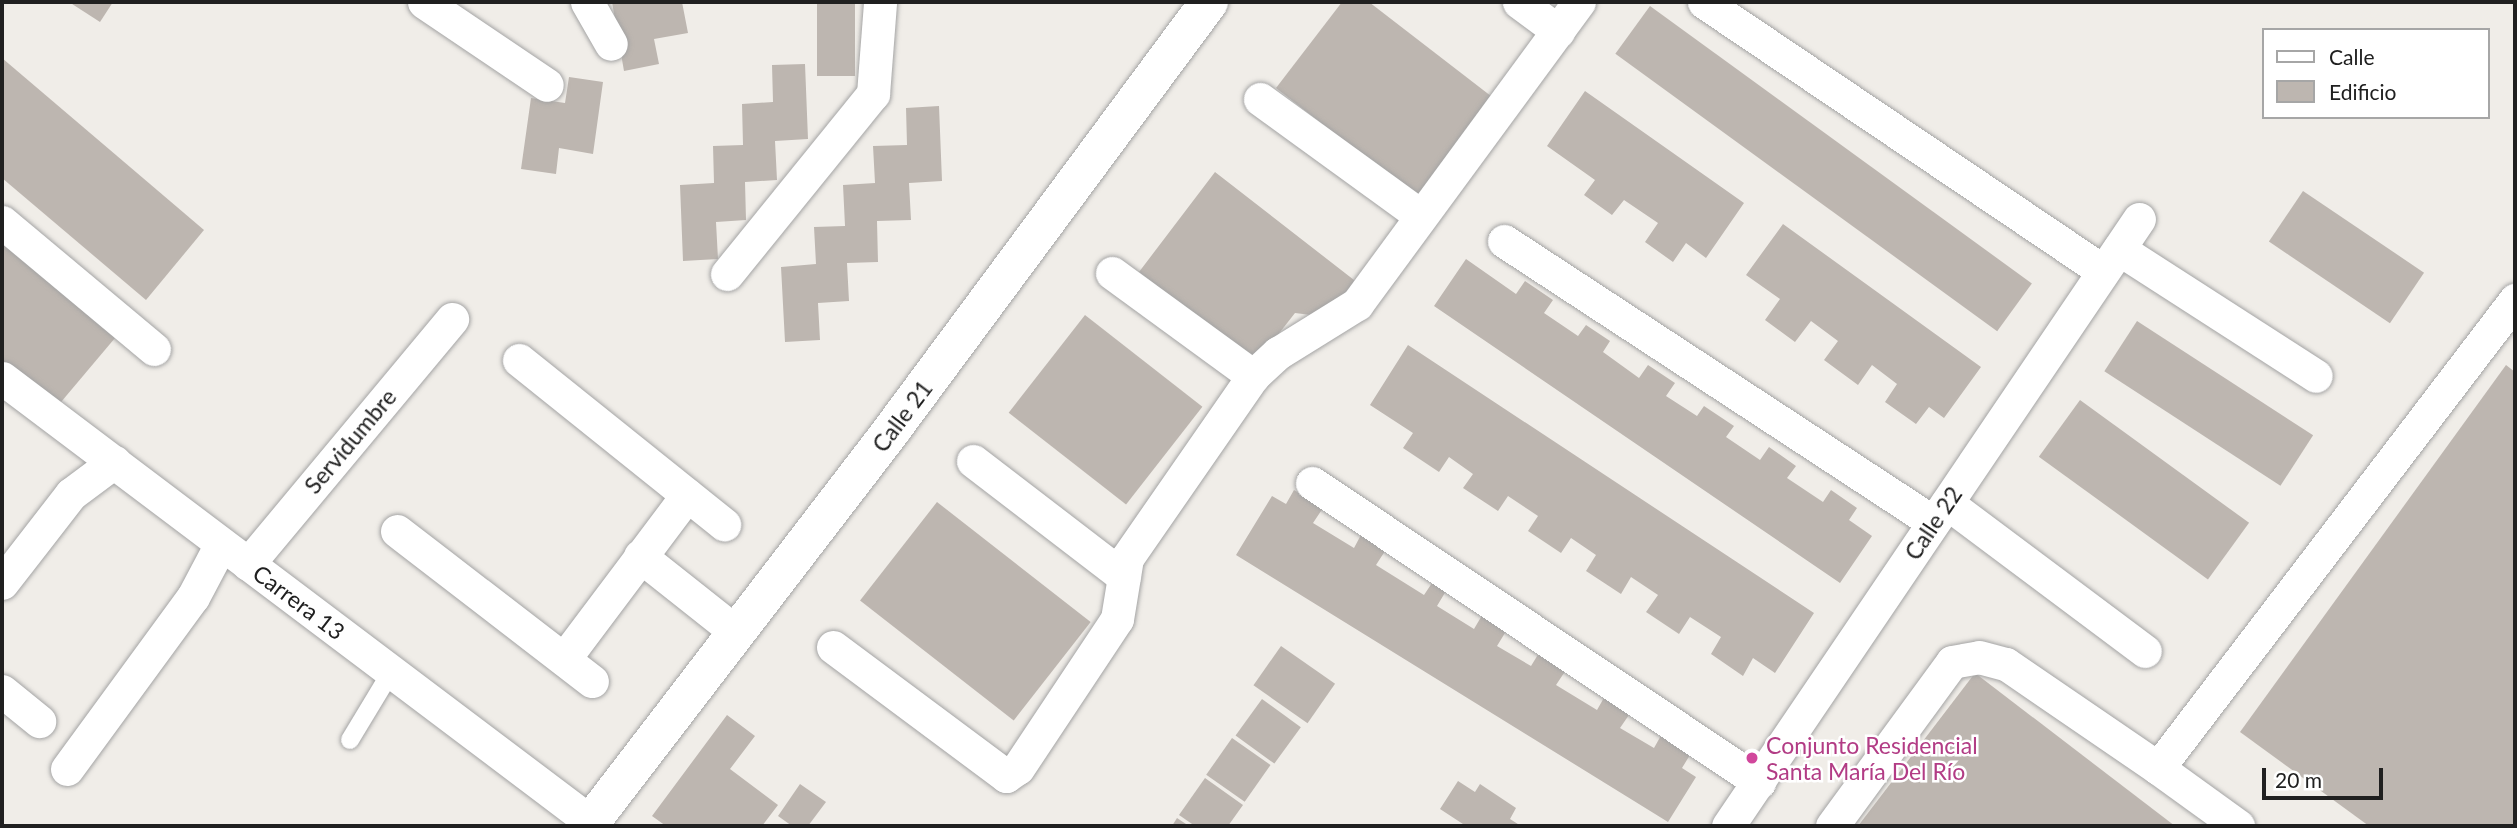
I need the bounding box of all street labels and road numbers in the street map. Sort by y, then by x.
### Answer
street label: Calle 21 [866,375,938,457]
street label: Servidumbre [298,383,402,499]
street label: Calle 22 [1899,481,1967,565]
street label: Carrera 13 [248,559,350,645]

